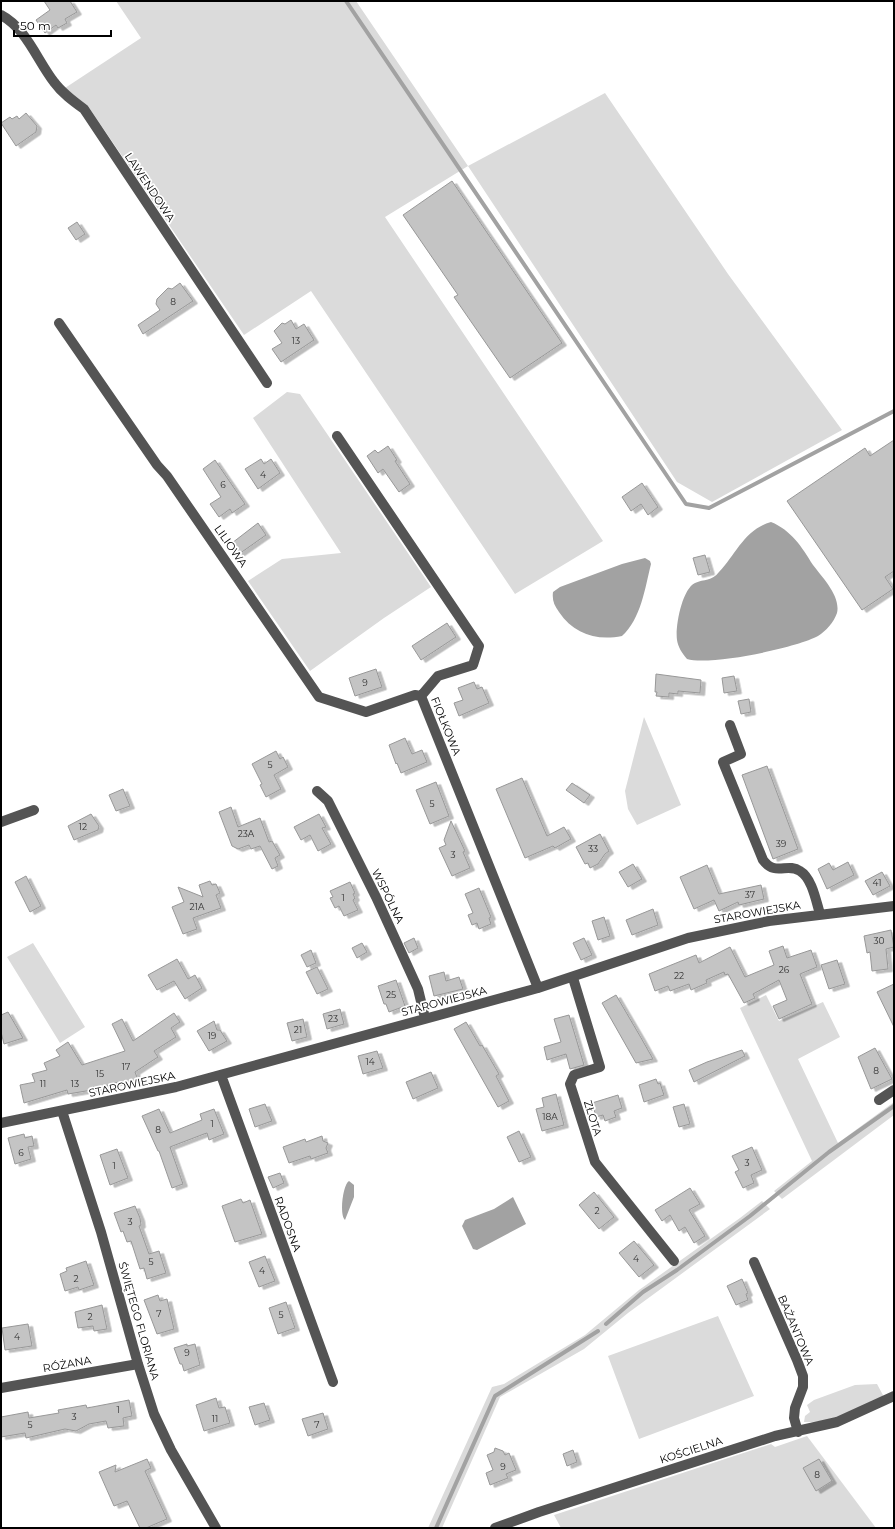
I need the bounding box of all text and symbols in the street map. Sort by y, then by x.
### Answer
scale bar [14,12,111,38]
text: 50 m [20,18,51,33]
street label: LAWENDOWA [122,150,178,224]
house number: 8 [170,296,176,307]
house number: 13 [292,335,300,346]
house number: 4 [260,469,266,480]
house number: 6 [220,479,226,490]
street label: LILIOWA [211,522,251,570]
house number: 9 [362,677,368,688]
street label: FIOŁKOWA [428,695,464,758]
house number: 5 [267,759,273,770]
house number: 5 [429,798,435,809]
house number: 12 [79,821,87,832]
house number: 23A [238,828,255,839]
house number: 39 [776,838,787,849]
house number: 33 [588,843,598,854]
house number: 3 [450,849,456,860]
street label: WSPÓLNA [369,866,407,926]
house number: 41 [873,877,881,888]
house number: 37 [745,889,755,900]
house number: 1 [341,892,345,903]
street label: STAROWIEJSKA [713,897,802,927]
house number: 21A [190,901,205,912]
house number: 30 [873,935,885,946]
house number: 26 [779,964,790,975]
house number: 22 [674,970,684,981]
street label: STAROWIEJSKA [400,983,488,1019]
house number: 25 [386,989,396,1000]
house number: 23 [328,1013,338,1024]
house number: 21 [294,1024,302,1035]
house number: 19 [208,1030,217,1041]
house number: 14 [365,1056,375,1067]
house number: 17 [122,1061,130,1072]
house number: 8 [873,1065,879,1076]
street label: STAROWIEJSKA [88,1068,177,1100]
house number: 15 [96,1068,104,1079]
house number: 11 [40,1078,46,1089]
house number: 13 [71,1078,79,1089]
street label: ZŁOTA [581,1099,605,1138]
house number: 18A [542,1111,558,1122]
house number: 1 [210,1118,214,1129]
house number: 8 [155,1124,161,1135]
house number: 6 [18,1147,24,1158]
house number: 3 [744,1157,750,1168]
house number: 1 [112,1160,116,1171]
street label: RADOSNA [272,1194,304,1254]
house number: 2 [594,1205,600,1216]
house number: 3 [127,1216,133,1227]
house number: 4 [633,1253,639,1264]
house number: 5 [148,1256,154,1267]
street label: ŚWIĘTEGO FLORIANA [115,1260,163,1382]
house number: 4 [259,1265,265,1276]
house number: 2 [73,1273,79,1284]
street label: BAŻANTOWA [775,1293,817,1367]
house number: 7 [156,1308,162,1319]
house number: 5 [278,1309,284,1320]
house number: 2 [87,1311,93,1322]
house number: 4 [14,1331,20,1342]
house number: 9 [184,1347,190,1358]
street label: RÓŻANA [42,1353,92,1375]
house number: 1 [116,1404,120,1415]
house number: 3 [71,1411,77,1422]
house number: 11 [212,1413,218,1424]
house number: 5 [27,1419,33,1430]
house number: 7 [314,1419,320,1430]
street label: KOŚCIELNA [658,1433,724,1467]
house number: 9 [500,1461,506,1472]
house number: 8 [814,1469,820,1480]

